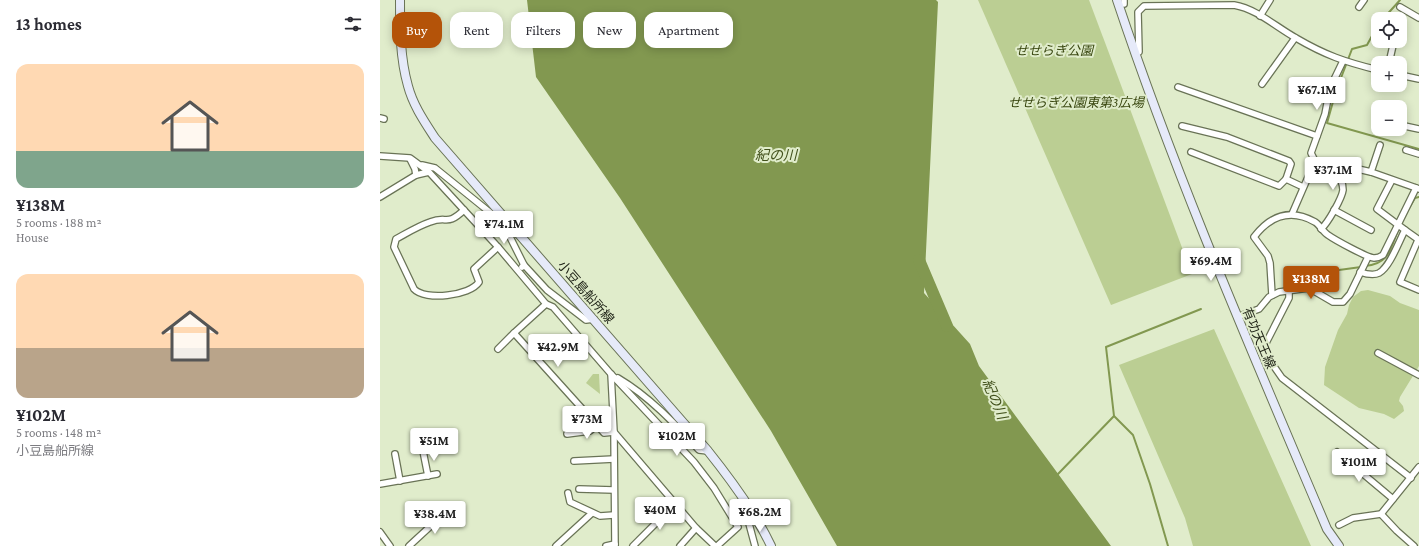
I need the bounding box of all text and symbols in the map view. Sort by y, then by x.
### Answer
chip: Buy [392,12,442,48]
chip: Rent [450,12,503,48]
chip: Filters [511,12,575,48]
chip: New [583,12,636,48]
chip: Apartment [644,12,733,48]
map controls [1371,12,1407,136]
button: locate [1371,12,1407,48]
icon: filters [342,13,364,35]
text: 13 homes [16,15,82,34]
park label: せせらぎ公園 [1015,43,1095,58]
button: + [1371,56,1407,92]
pin: ¥67.1M [1284,77,1350,111]
text: ¥67.1M [1297,82,1337,97]
icon: home [154,90,226,162]
park label: せせらぎ公園東第3広場 [1008,95,1146,110]
button: − [1371,100,1407,136]
water label: 紀の川 [755,147,799,163]
pin: ¥37.1M [1300,157,1366,191]
text: ¥37.1M [1314,162,1352,177]
text: ¥138M [16,196,65,215]
pin: ¥74.1M [471,211,537,245]
text: 5 rooms · 188 m² [16,215,102,230]
text: ¥74.1M [484,216,524,231]
text: House [16,230,49,245]
pin: ¥69.4M [1178,248,1244,282]
text: ¥69.4M [1190,253,1232,268]
street label: 小豆島船所線 [555,258,617,326]
pin: ¥138M [1283,266,1339,300]
text: ¥138M [1292,271,1330,286]
icon: home [154,300,226,372]
street label: 有功天王線 [1239,305,1279,371]
pin: ¥42.9M [525,334,591,368]
text: ¥42.9M [537,339,579,354]
water label: 紀の川 [979,377,1011,423]
text: ¥102M [16,406,66,425]
pin: ¥73M [563,406,611,440]
text: ¥73M [571,411,603,426]
pin: ¥102M [649,423,705,457]
text: 5 rooms · 148 m² [16,425,101,440]
pin: ¥51M [410,428,458,462]
text: ¥102M [658,428,696,443]
text: ¥51M [419,433,449,448]
text: 小豆島船所線 [16,443,94,458]
pin: ¥101M [1331,449,1387,483]
text: ¥101M [1341,454,1377,469]
pin: ¥40M [636,497,684,531]
pin: ¥68.2M [727,499,793,533]
pin: ¥38.4M [402,501,468,535]
text: ¥40M [644,502,676,517]
text: ¥68.2M [738,504,782,519]
text: ¥38.4M [414,506,456,521]

